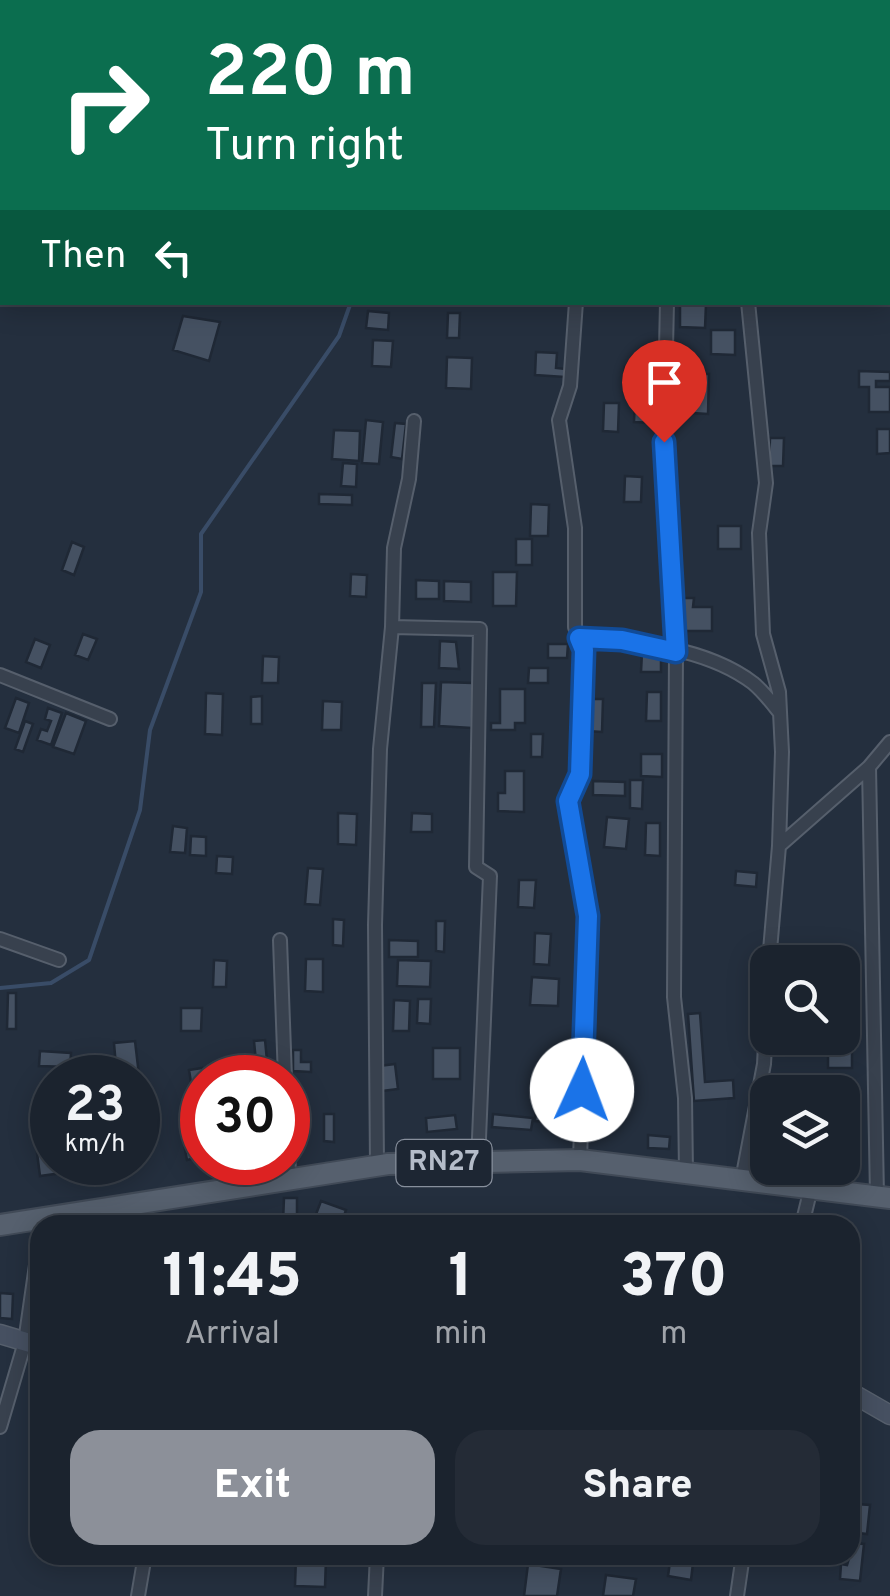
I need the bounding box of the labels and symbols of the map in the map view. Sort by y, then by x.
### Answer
pin [622,340,707,443]
position arrow [530,1038,634,1142]
speed limit sign: 30 [180,1055,310,1185]
road number: RN27 [396,1140,492,1186]

